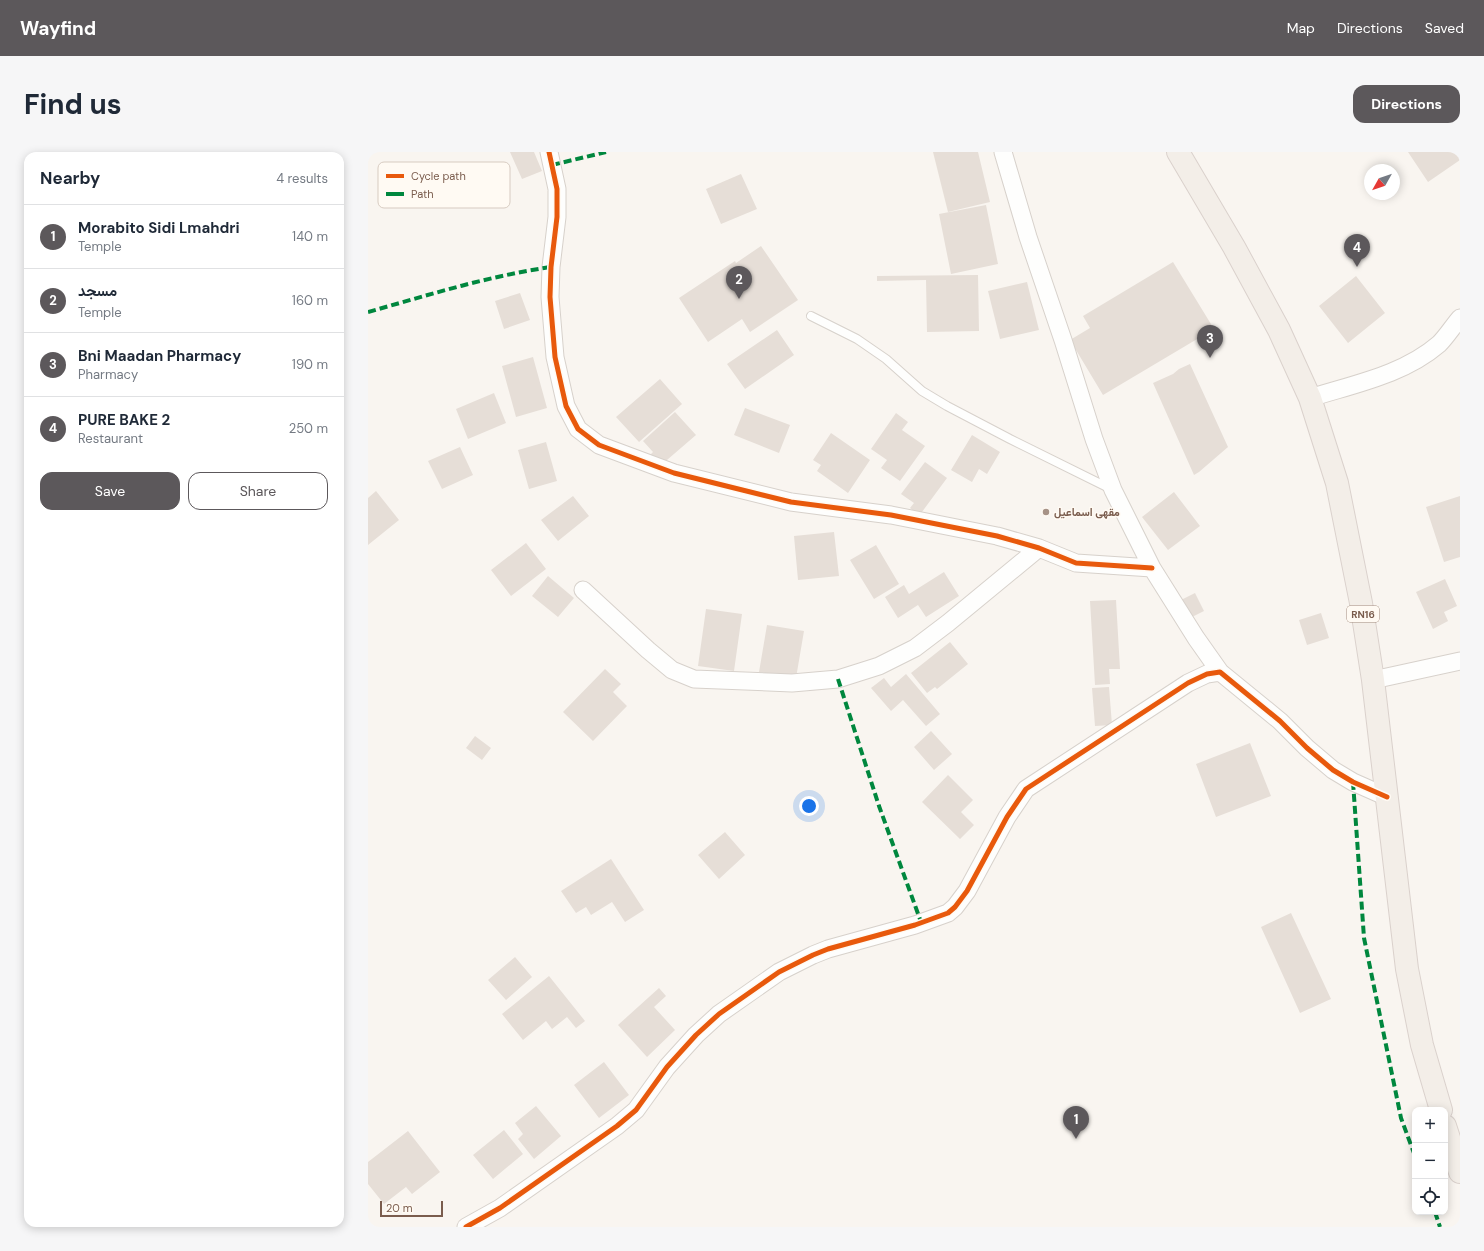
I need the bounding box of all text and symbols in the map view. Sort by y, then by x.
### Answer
text: Wayfind [20,16,96,41]
text: Map [1287,19,1315,37]
text: Directions [1337,19,1403,37]
text: Saved [1425,19,1464,37]
button: Directions [1353,85,1460,123]
text: Find us [24,86,122,123]
legend [378,162,510,208]
north arrow [1364,164,1400,200]
text: Nearby [40,167,100,189]
text: Cycle path [411,169,466,183]
text: 4 results [276,170,328,187]
text: Path [411,187,434,201]
text: Morabito Sidi Lmahdri [78,218,240,238]
text: 1 [51,228,55,245]
text: 140 m [292,228,328,245]
pin: 4 [1344,234,1370,267]
text: Temple [78,238,122,255]
pin: 2 [726,266,752,299]
text: مسجد [78,281,117,301]
text: 2 [49,292,57,309]
text: 160 m [292,292,328,309]
text: Temple [78,304,122,321]
pin: 3 [1197,325,1223,358]
text: Bni Maadan Pharmacy [78,346,241,366]
text: 3 [49,356,57,373]
text: 190 m [292,356,328,373]
text: Pharmacy [78,366,138,383]
text: PURE BAKE 2 [78,410,170,430]
text: 4 [49,420,57,437]
text: 250 m [289,420,328,437]
text: Restaurant [78,430,143,447]
button: Save [40,472,180,510]
button: Share [188,472,328,510]
place label: مقهى اسماعيل [1054,505,1120,519]
marker: مقهى اسماعيل [1041,507,1051,517]
road number: RN16 [1347,606,1379,622]
your location [799,796,819,816]
pin: 1 [1063,1106,1089,1139]
map controls [1412,1107,1448,1215]
button: + [1412,1107,1448,1143]
button: − [1412,1143,1448,1179]
button: locate [1412,1179,1448,1215]
scale bar [380,1199,443,1218]
text: 20 m [386,1201,412,1215]

